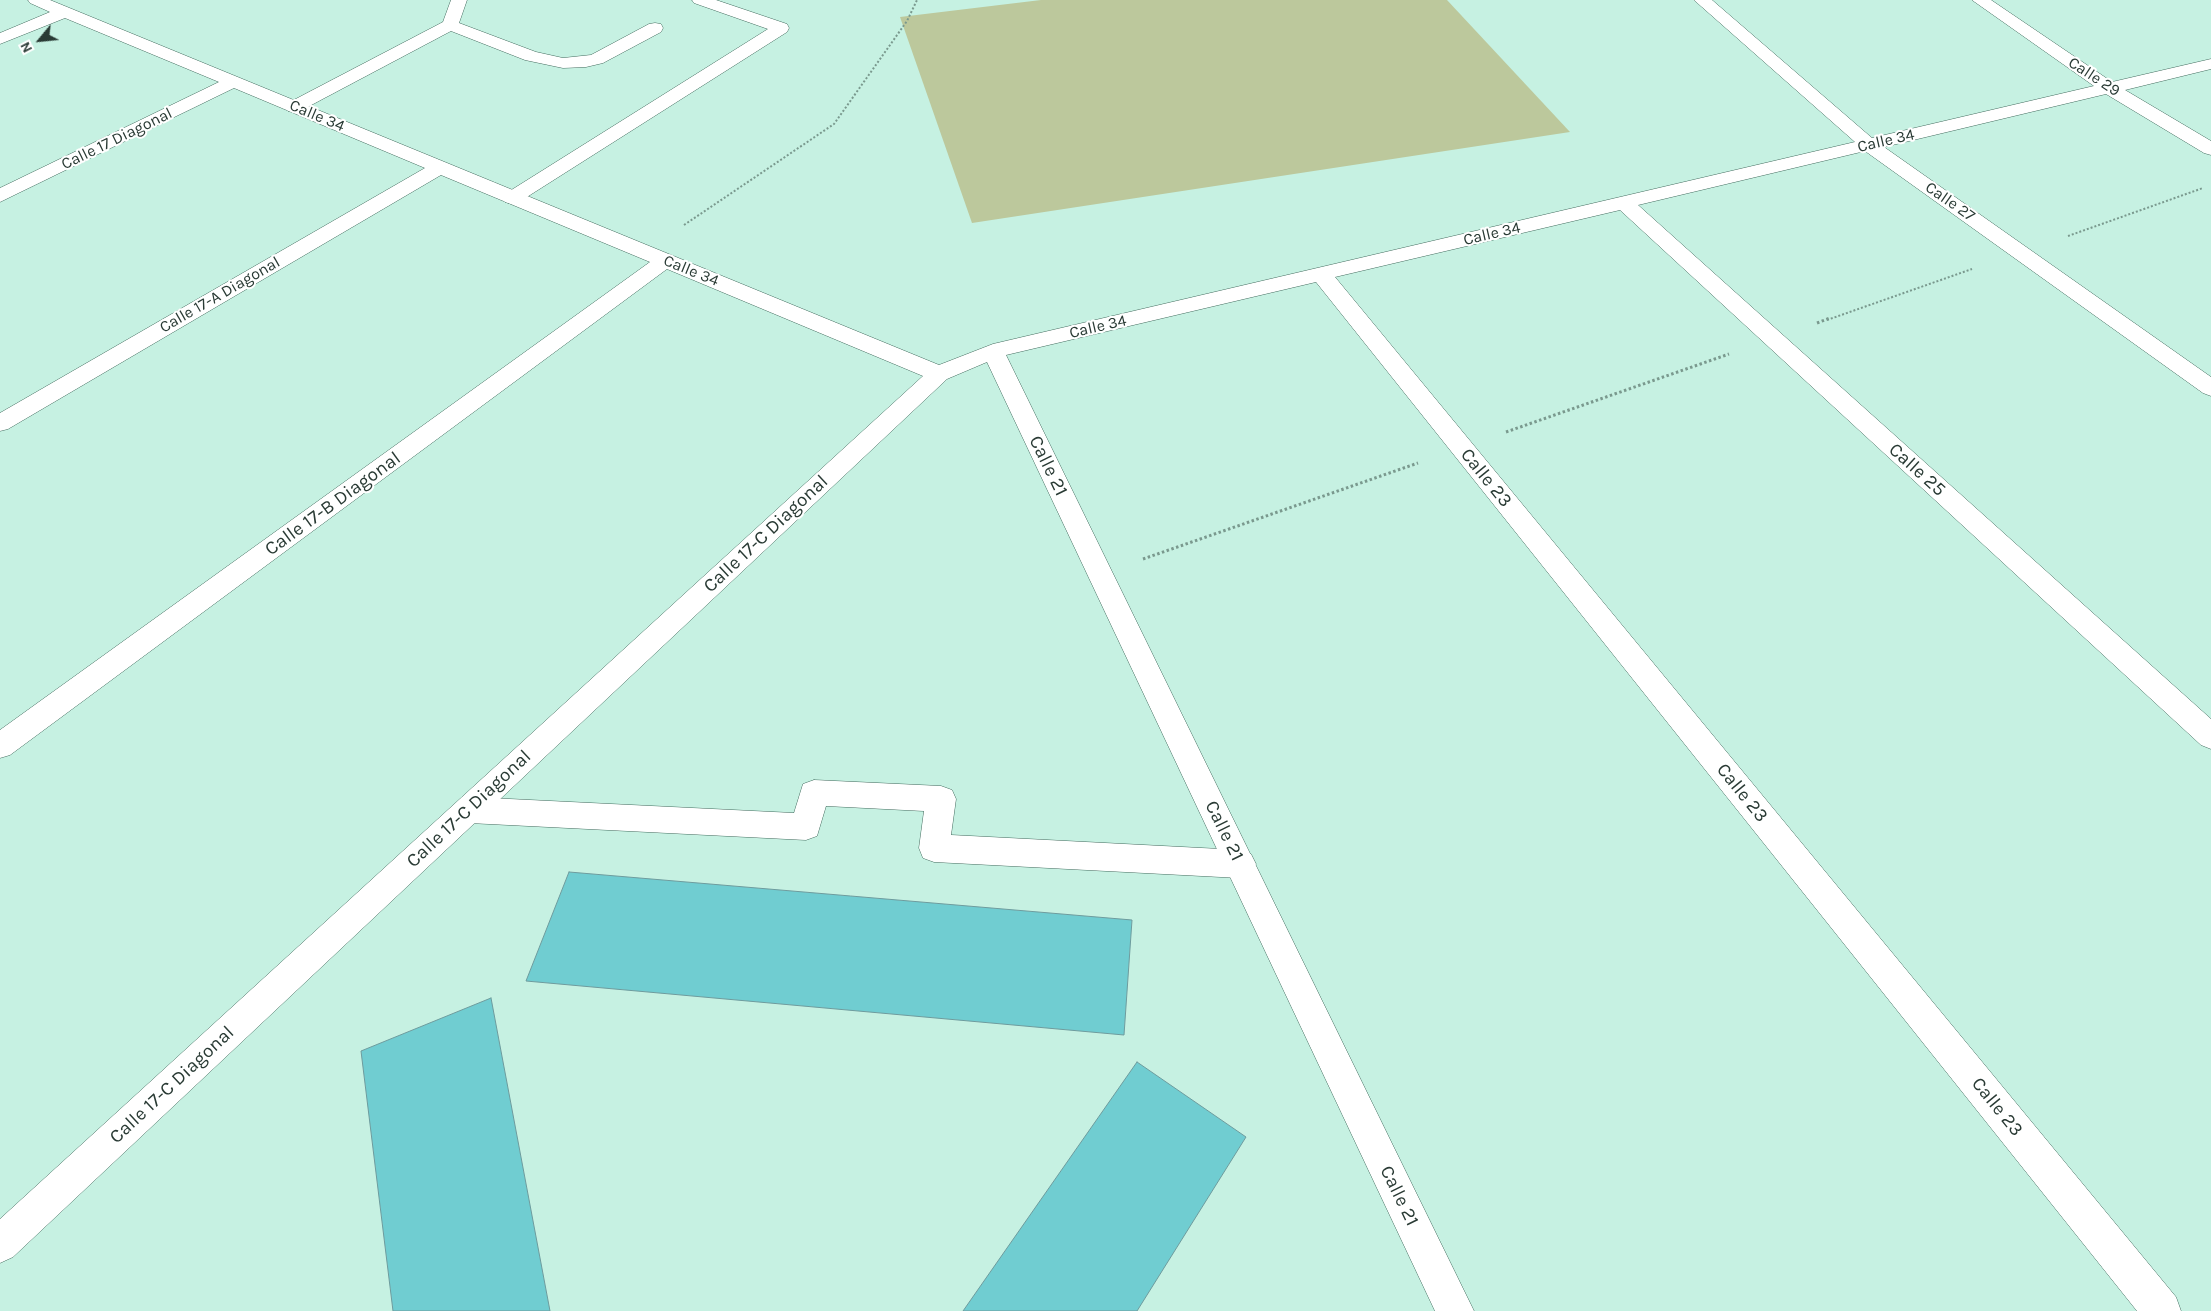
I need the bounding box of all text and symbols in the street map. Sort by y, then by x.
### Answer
north arrow [15,15,65,65]
text: N [16,39,36,56]
street label: Calle 29 [2064,53,2124,101]
street label: Calle 34 [287,96,347,136]
street label: Calle 17 Diagonal [58,104,176,174]
street label: Calle 34 [1856,125,1916,157]
street label: Calle 27 [1921,178,1979,226]
street label: Calle 34 [1462,218,1522,250]
street label: Calle 34 [661,251,721,291]
street label: Calle 17-A Diagonal [156,253,284,337]
street label: Calle 34 [1068,311,1128,343]
street label: Calle 21 [1024,432,1072,500]
street label: Calle 25 [1884,439,1950,501]
street label: Calle 23 [1455,444,1517,512]
street label: Calle 17-B Diagonal [261,447,405,561]
street label: Calle 17-C Diagonal [699,470,833,598]
street label: Calle 17-C Diagonal [402,745,536,873]
street label: Calle 23 [1711,759,1773,827]
street label: Calle 21 [1200,797,1248,865]
street label: Calle 17-C Diagonal [105,1021,239,1149]
street label: Calle 23 [1966,1073,2028,1141]
street label: Calle 21 [1375,1162,1423,1230]

